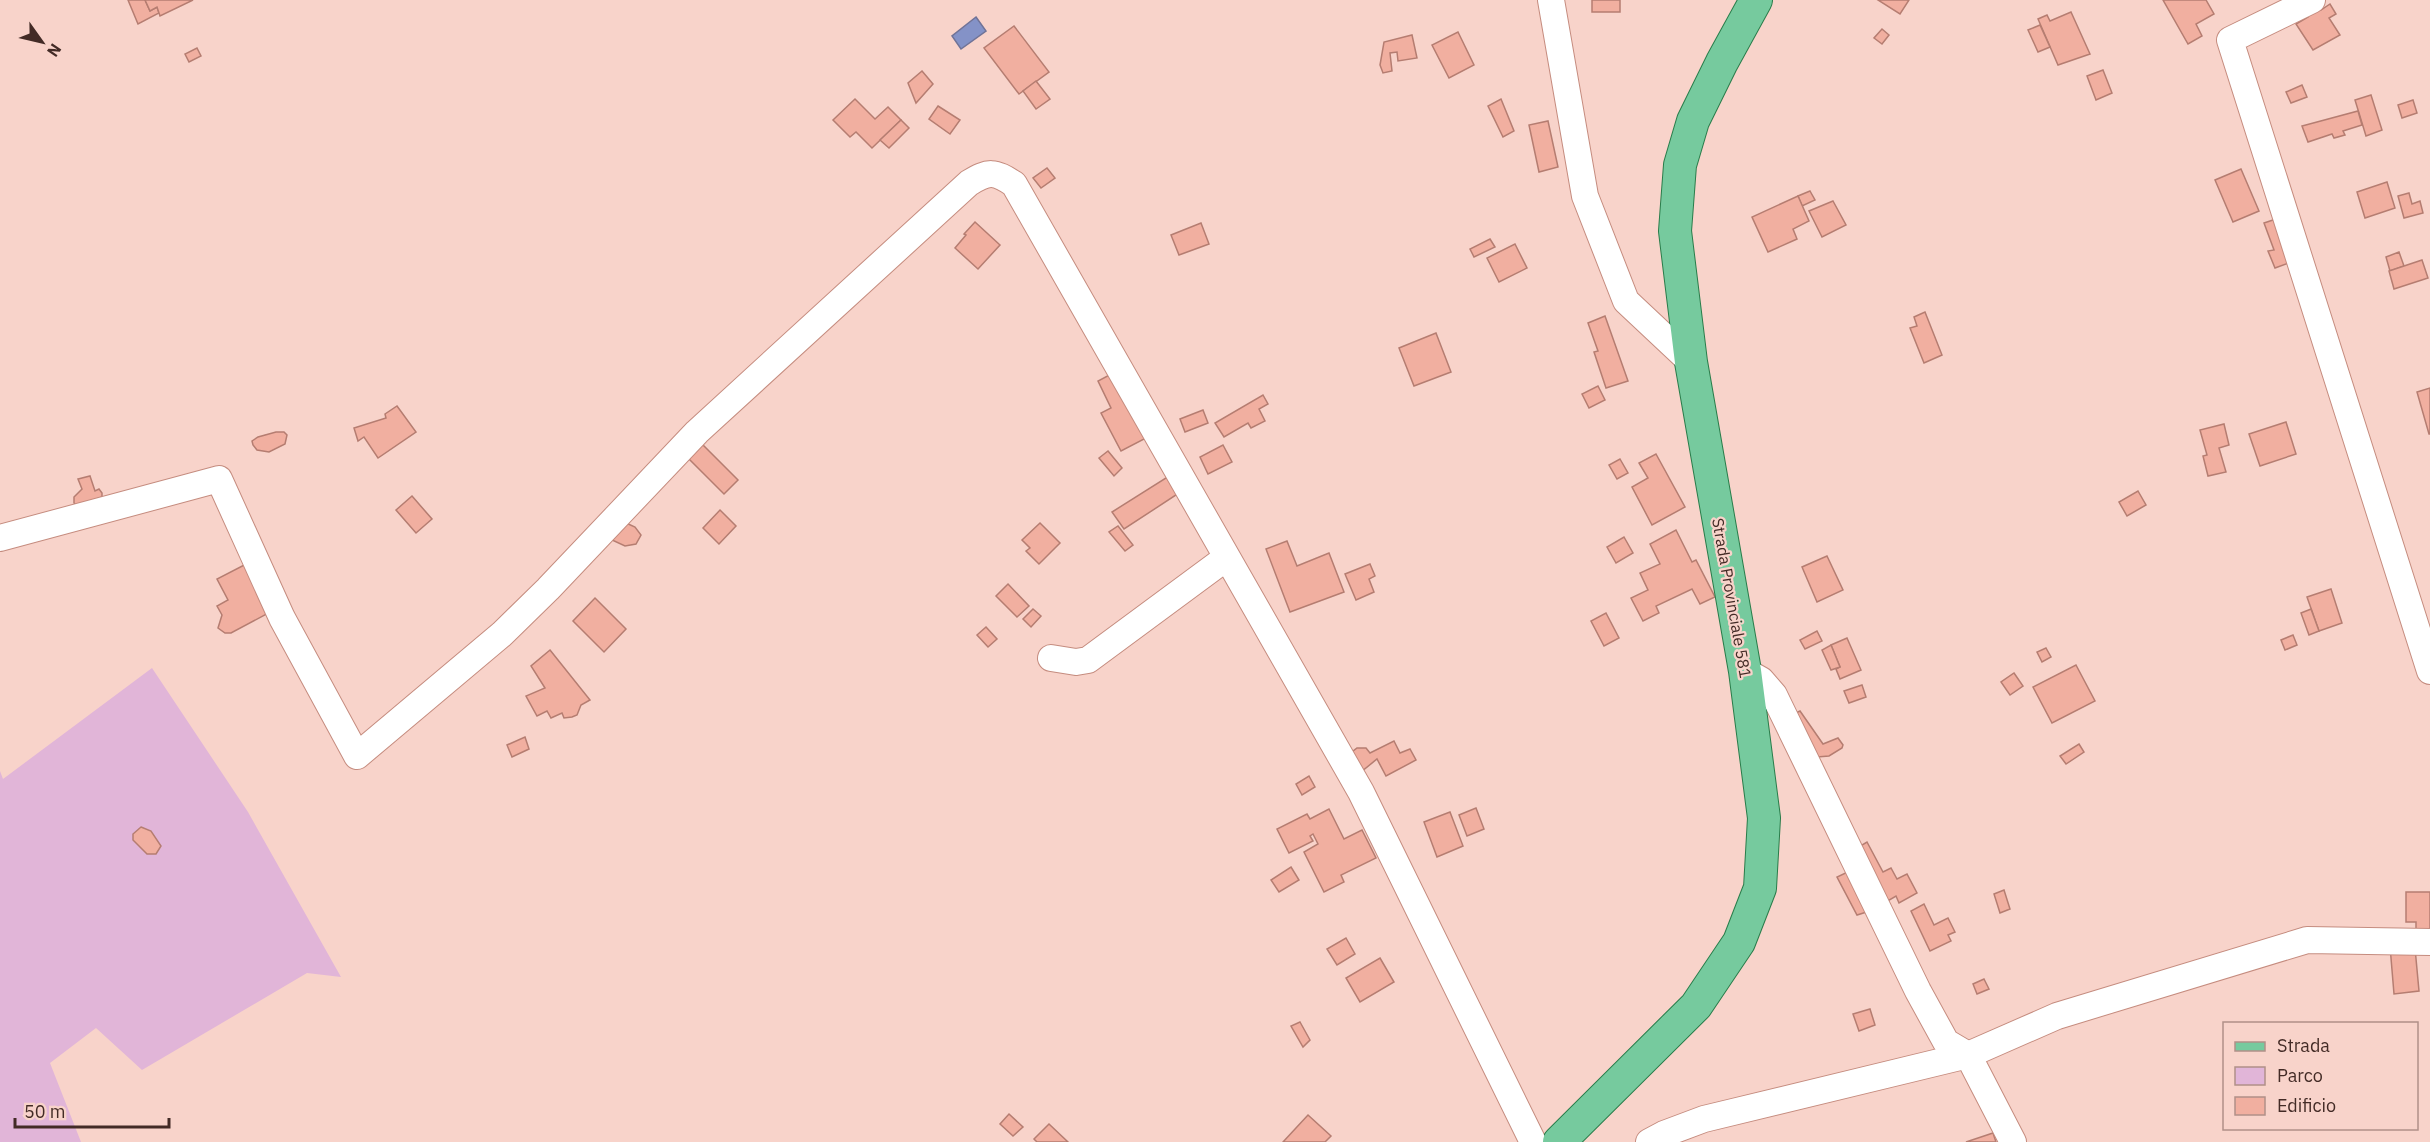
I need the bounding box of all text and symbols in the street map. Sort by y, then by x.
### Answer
north arrow [12,12,72,72]
text: N [43,40,66,61]
street label: Strada Provinciale 581 [1708,516,1756,680]
legend [2223,1022,2418,1130]
text: Strada [2277,1034,2330,1057]
text: Parco [2277,1064,2323,1087]
scale bar [15,1091,170,1129]
text: Edificio [2277,1094,2336,1117]
text: 50 m [24,1100,66,1123]

